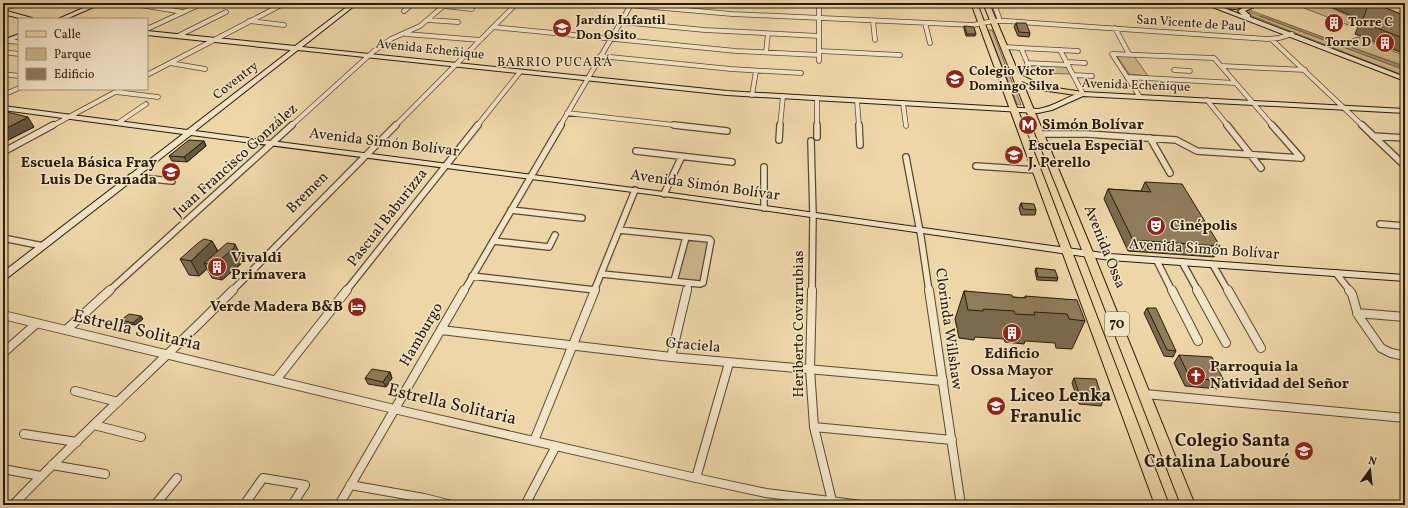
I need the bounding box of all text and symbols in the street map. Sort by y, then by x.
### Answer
street label: San Vicente de Paul [1135,11,1247,37]
place label: Jardín Infantil Don Osito [575,12,666,45]
building icon: Torre C [1323,12,1345,34]
place label: Torre C [1348,14,1393,32]
school or university icon: Jardín Infantil Don Osito [551,17,573,39]
legend [18,18,148,90]
text: Calle [54,27,81,43]
building icon: Torre D [1374,32,1396,54]
place label: Torre D [1325,34,1371,52]
street label: Avenida Echeñique [375,35,485,65]
text: Parque [54,47,91,63]
district label: BARRIO PUCARÁ [497,54,613,72]
street label: Coventry [210,58,262,104]
place label: Colegio Víctor Domingo Silva [969,63,1059,96]
text: Edificio [54,67,94,83]
school or university icon: Colegio Víctor Domingo Silva [944,68,966,90]
street label: Avenida Echeñique [1081,75,1191,97]
street label: Juan Francisco González [169,99,303,223]
metro station icon: Simón Bolívar [1017,114,1039,136]
place label: Simón Bolívar [1042,115,1144,136]
street label: Avenida Simón Bolívar [308,123,460,163]
place label: Escuela Especial J. Perello [1027,136,1143,174]
school or university icon: Escuela Especial J. Perello [1003,144,1025,166]
place label: Escuela Básica Fray Luis De Granada [21,153,158,191]
school or university icon: Escuela Básica Fray Luis De Granada [160,161,182,183]
street label: Pascual Baburizza [343,164,433,272]
street label: Avenida Simón Bolívar [629,165,781,207]
street label: Bremen [282,167,334,219]
street label: Avenida Ossa [1078,202,1130,292]
theatre icon: Cinépolis [1145,215,1167,237]
place label: Cinépolis [1170,216,1238,237]
street label: Avenida Simón Bolívar [1128,234,1280,266]
place label: Vivaldi Primavera [231,248,306,286]
street label: Heriberto Covarrubias [789,250,810,398]
building icon: Vivaldi Primavera [206,256,228,278]
street label: Clorinda Willshaw [929,267,967,392]
hotel icon: Verde Madera B&B [346,296,368,318]
place label: Verde Madera B&B [210,297,343,318]
street label: Hamburgo [395,299,449,371]
street label: Estrella Solitaria [70,304,204,358]
road number: 70 [1105,312,1129,336]
building icon: Edificio Ossa Mayor [1001,322,1023,344]
street label: Graciela [665,333,721,359]
place label: Edificio Ossa Mayor [971,344,1053,382]
place label: Parroquia la Natividad del Señor [1210,357,1349,395]
church icon: Parroquia la Natividad del Señor [1185,365,1207,387]
street label: Estrella Solitaria [385,378,519,432]
place label: Liceo Lenka Franulic [1010,384,1111,430]
school or university icon: Liceo Lenka Franulic [985,395,1007,417]
place label: Colegio Santa Catalina Labouré [1144,429,1290,475]
school or university icon: Colegio Santa Catalina Labouré [1293,440,1315,462]
north arrow [1350,450,1390,490]
text: N [1366,454,1378,470]

